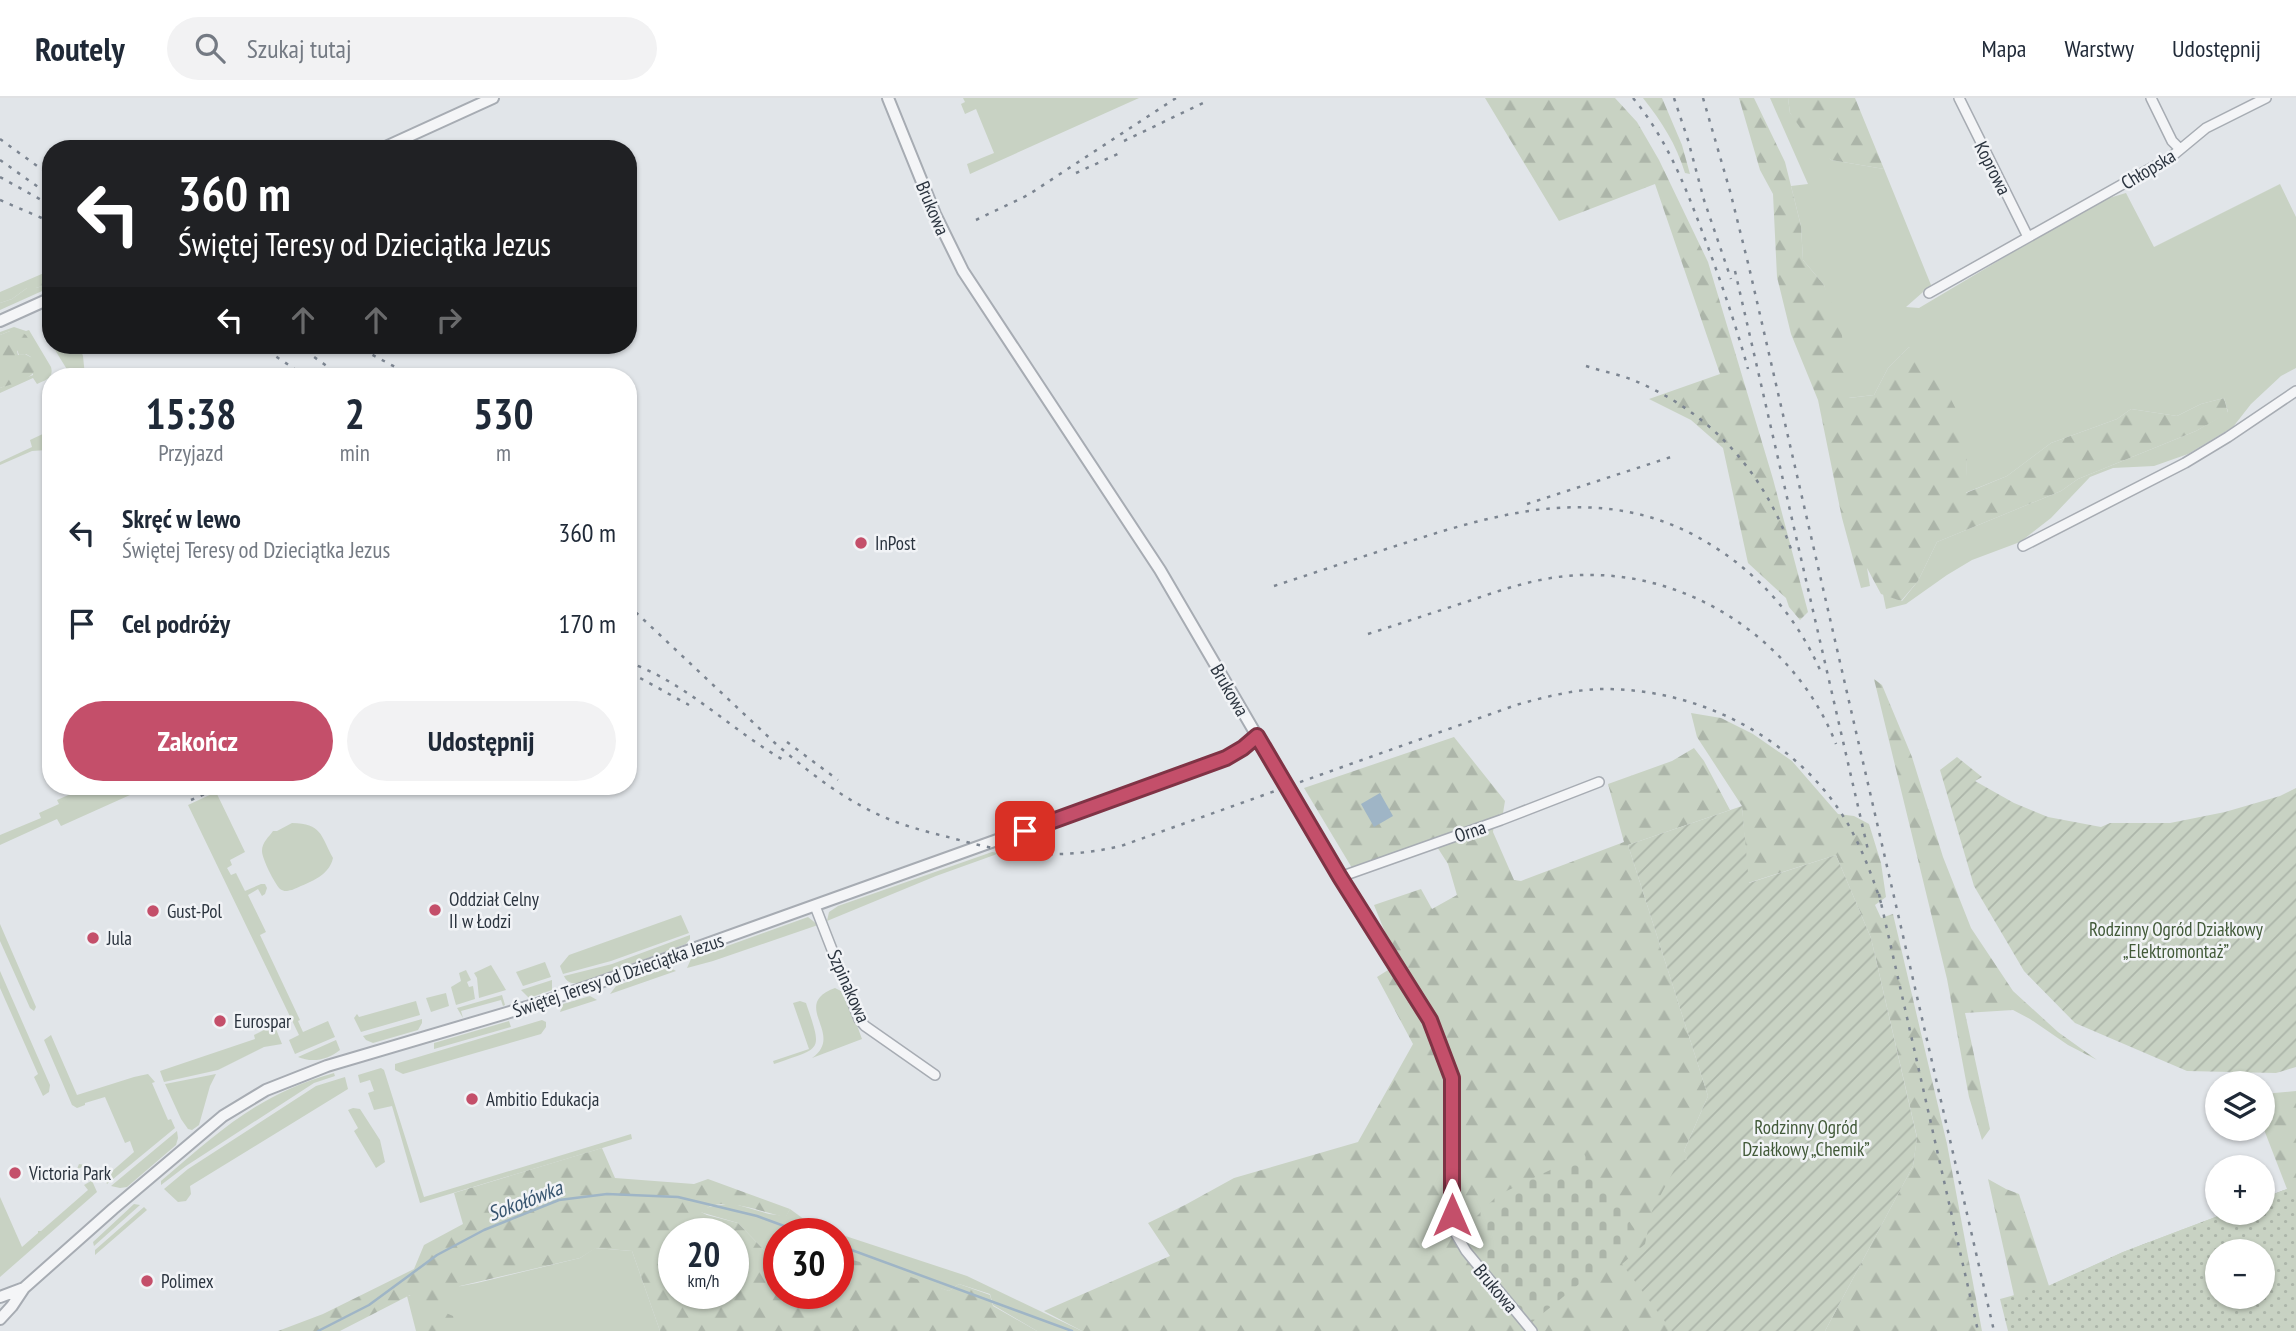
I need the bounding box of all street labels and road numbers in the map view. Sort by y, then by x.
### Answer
street label: Koprowa [1969,137,2017,199]
street label: Chłopska [2116,143,2180,195]
street label: Brukowa [911,177,955,239]
street label: Brukowa [1205,660,1255,720]
street label: Orna [1451,815,1489,847]
street label: Świętej Teresy od Dzieciątka Jezus [509,928,727,1022]
street label: Szpinakowa [822,946,876,1026]
street label: Brukowa [1469,1259,1523,1317]

